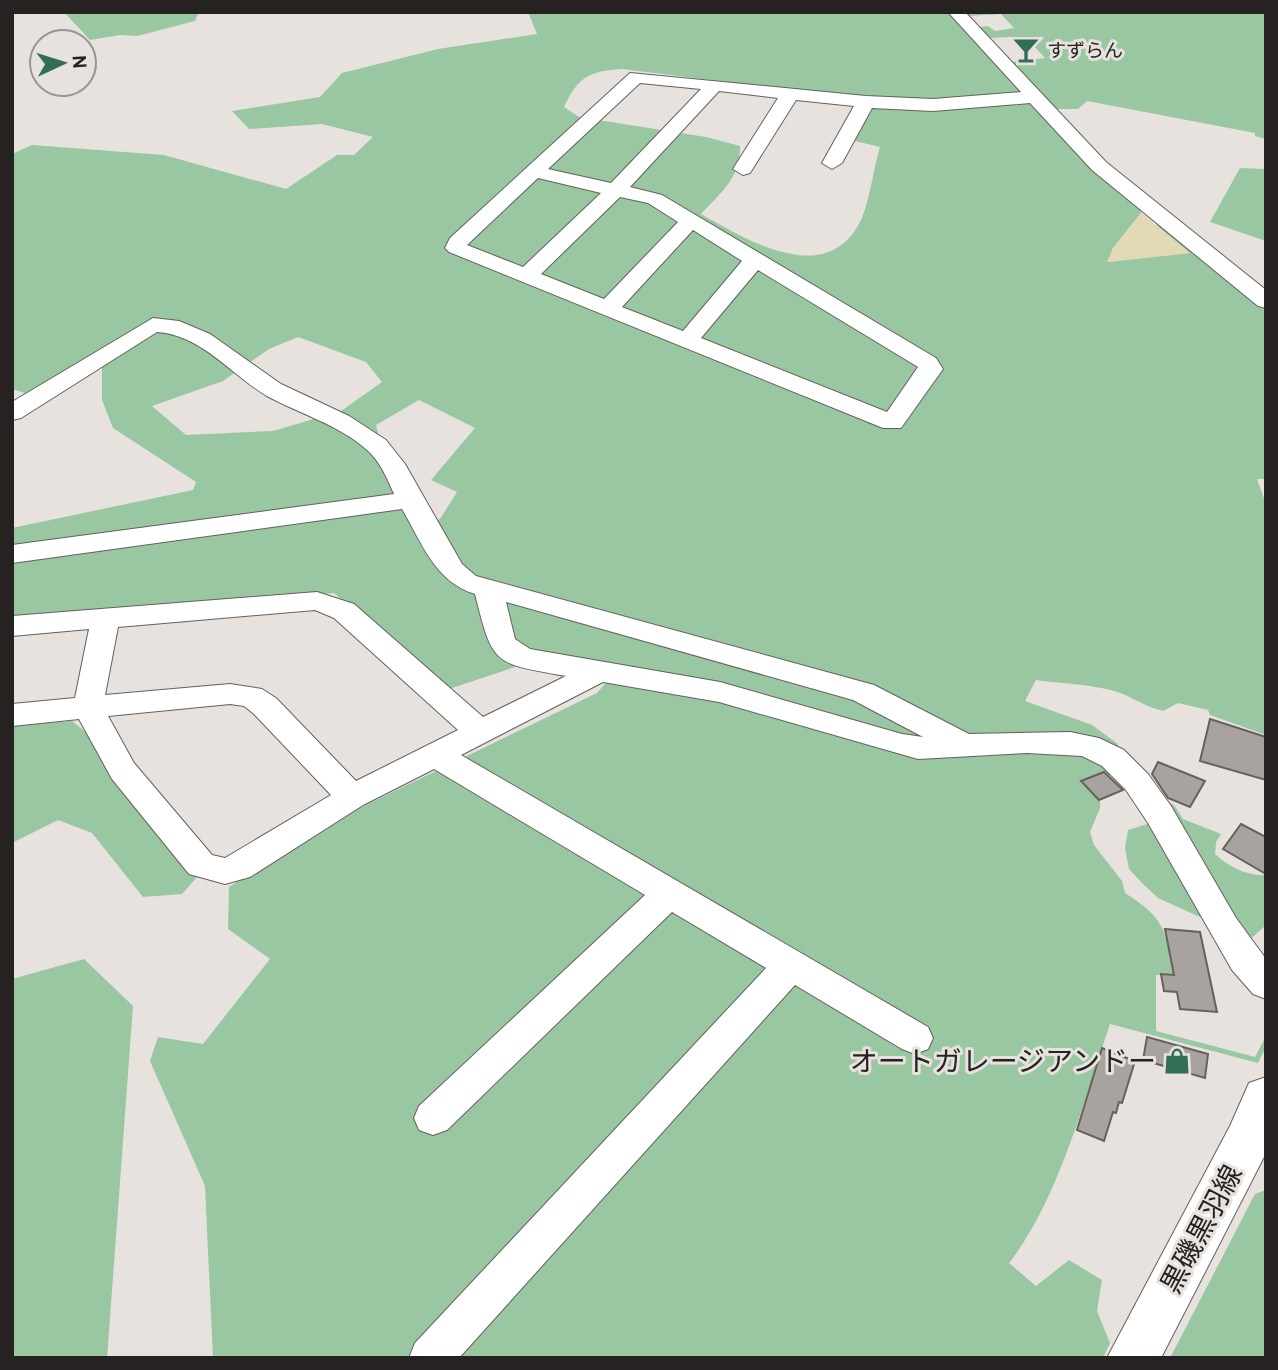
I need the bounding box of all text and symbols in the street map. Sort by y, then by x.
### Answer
north arrow [28,28,98,98]
bar icon: すずらん [1011,35,1041,65]
place label: すずらん [1047,40,1123,64]
text: N [66,54,90,70]
place label: オートガレージアンドー [850,1046,1156,1082]
shop icon: オートガレージアンドー [1162,1046,1192,1076]
street label: 黒磯黒羽線 [1155,1160,1252,1301]

